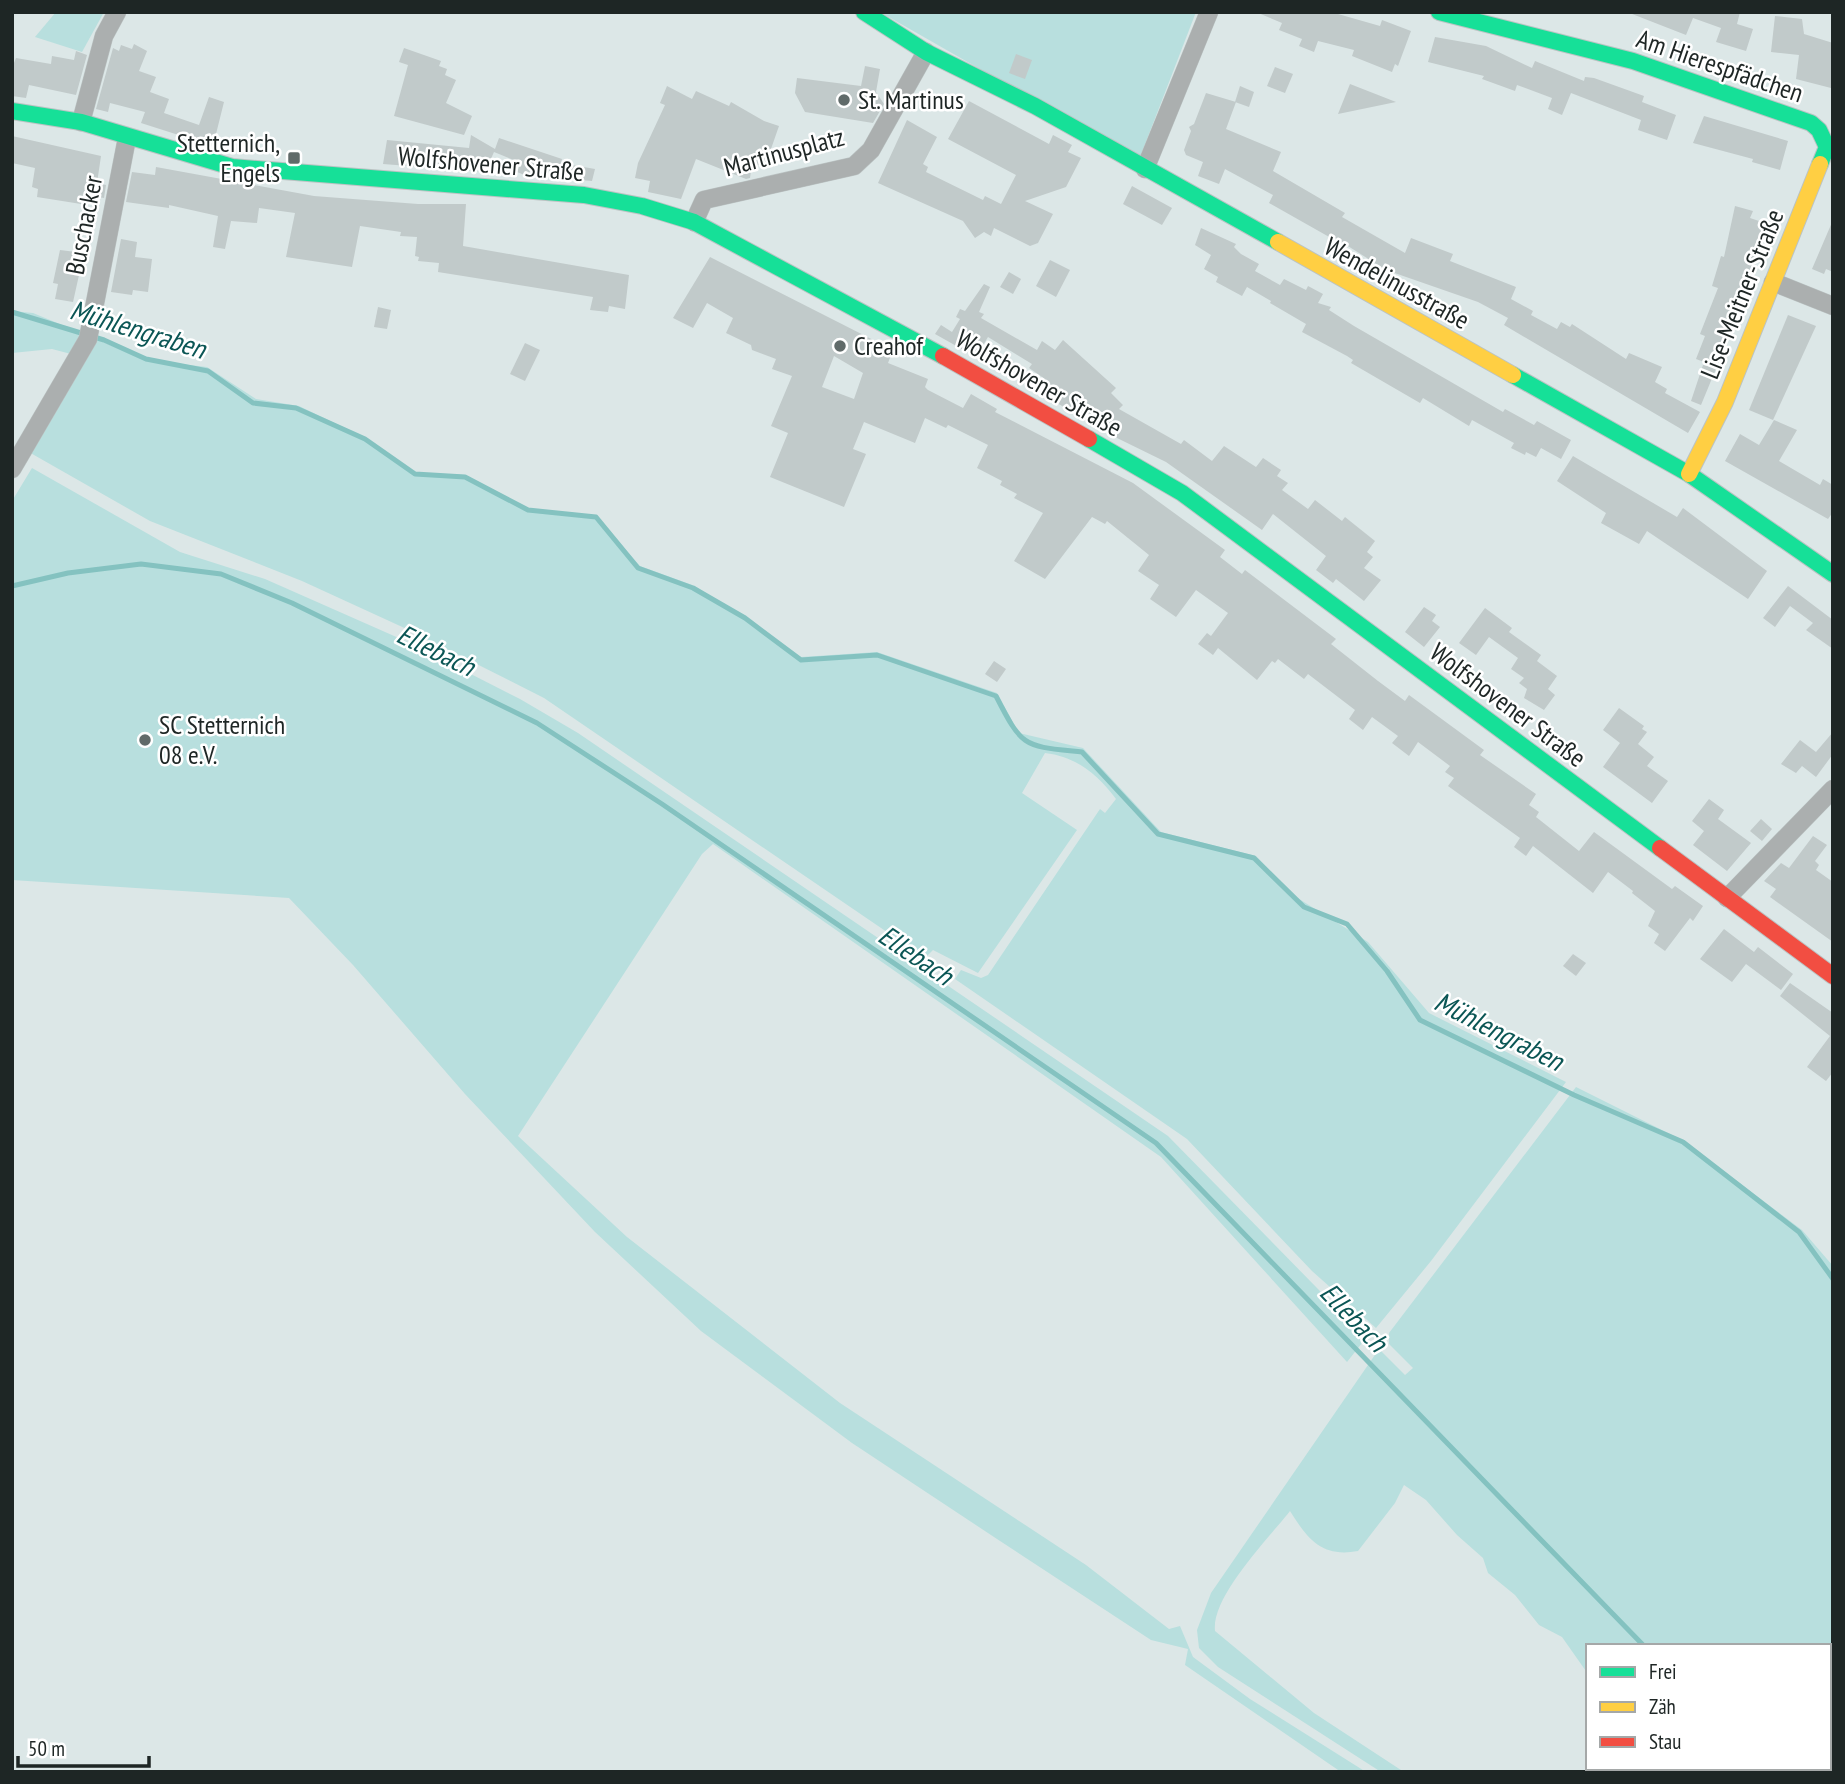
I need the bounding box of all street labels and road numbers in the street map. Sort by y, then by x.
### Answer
street label: Am Hierespfädchen [1633,22,1808,109]
street label: Martinusplatz [720,120,848,183]
street label: Wolfshovener Straße [397,139,585,188]
street label: Buschacker [58,172,109,277]
street label: Lise-Meitner-Straße [1693,204,1790,383]
street label: Wendelinusstraße [1319,229,1476,336]
street label: Wolfshovener Straße [950,322,1128,443]
street label: Wolfshovener Straße [1424,635,1593,774]

